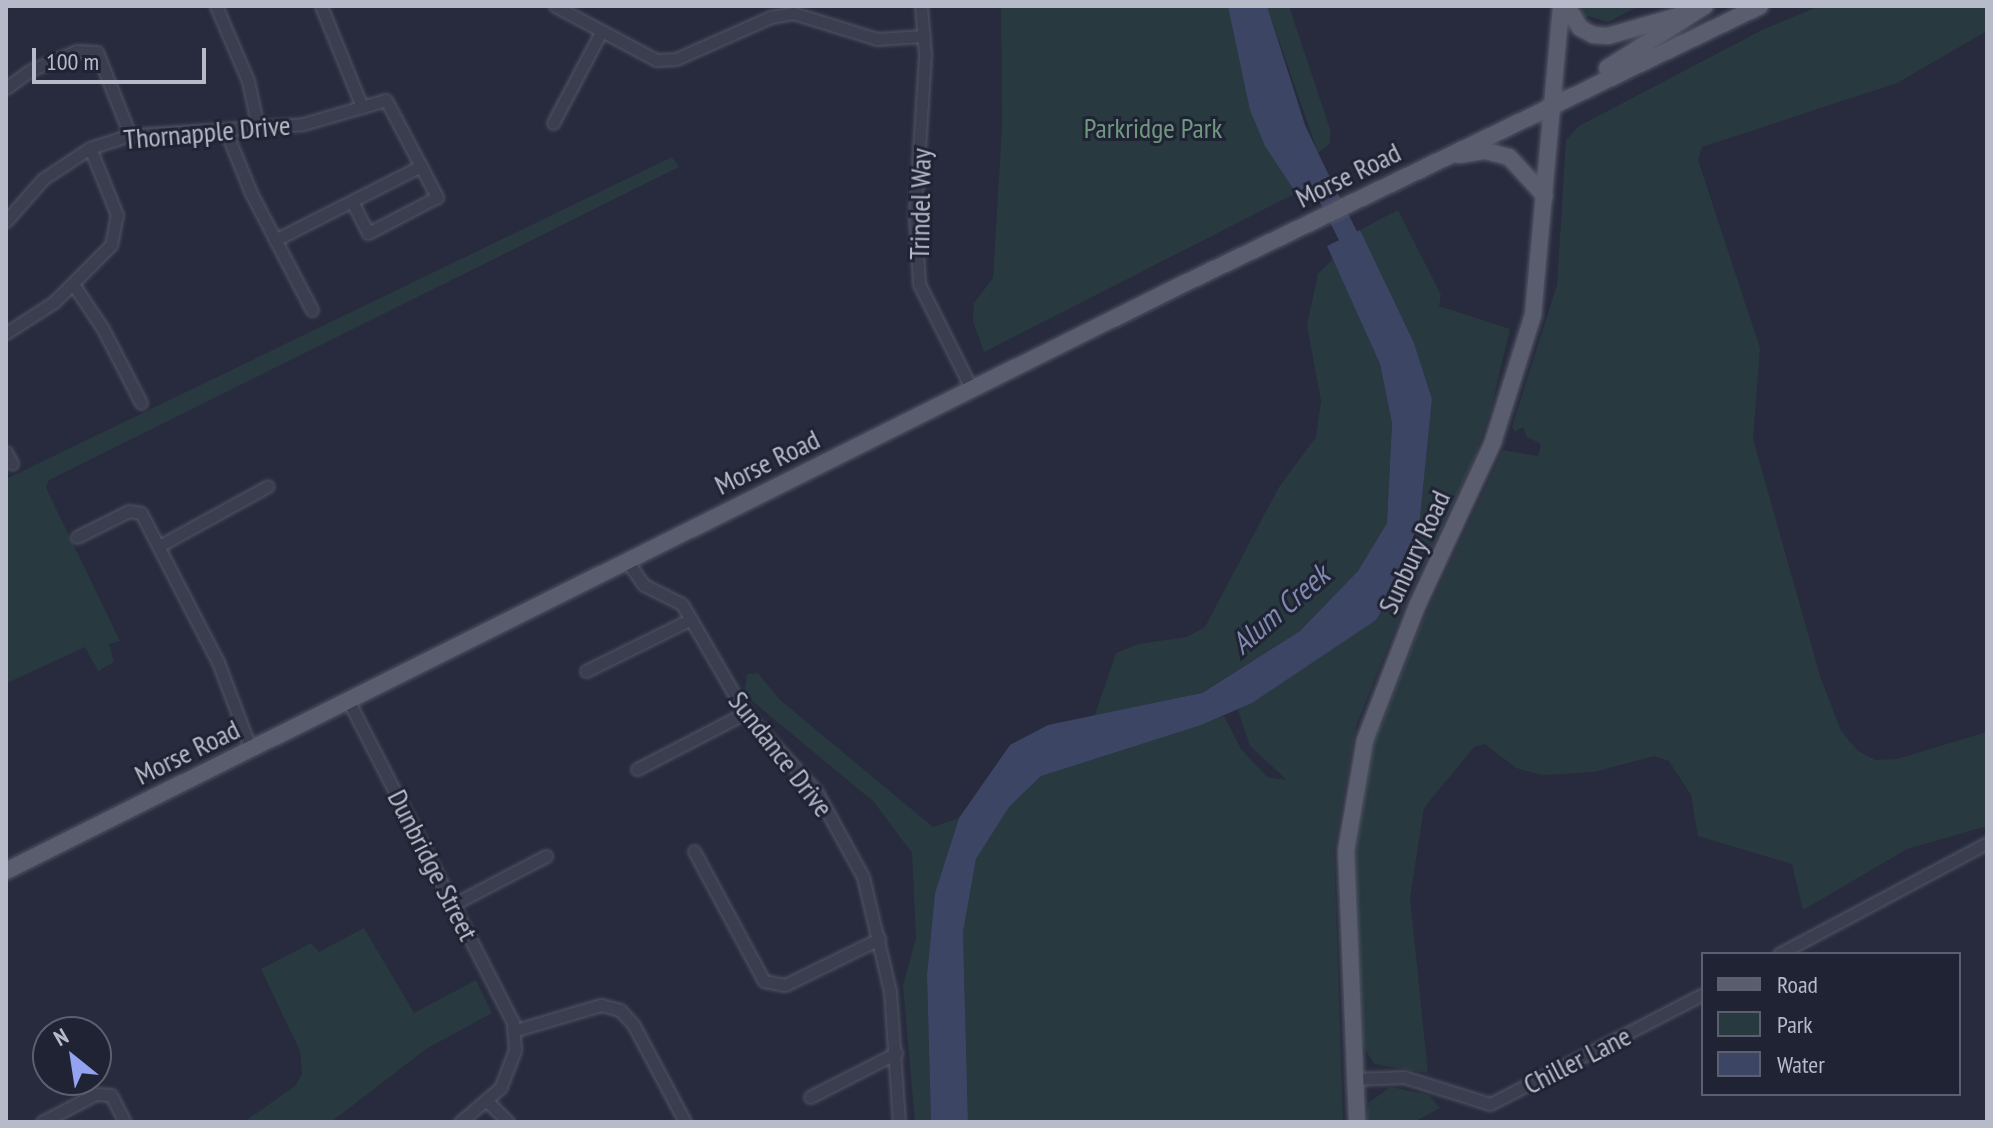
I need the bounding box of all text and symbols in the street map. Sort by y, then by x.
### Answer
scale bar [36,32,210,82]
text: 100 m [46,46,99,77]
street label: Thornapple Drive [122,108,292,156]
park label: Parkridge Park [1084,111,1222,145]
street label: Morse Road [1290,135,1406,215]
street label: Trindel Way [902,148,938,260]
street label: Morse Road [709,422,825,502]
street label: Sunbury Road [1371,485,1457,619]
water label: Alum Creek [1224,557,1336,661]
street label: Sundance Drive [722,685,840,823]
street label: Morse Road [129,712,245,792]
street label: Dunbridge Street [381,784,485,946]
legend [1701,952,1961,1096]
text: Road [1777,969,1818,1000]
text: Park [1777,1009,1813,1040]
north arrow [32,1016,112,1096]
street label: Chiller Lane [1518,1019,1636,1101]
text: N [49,1022,73,1052]
text: Water [1777,1049,1825,1080]

